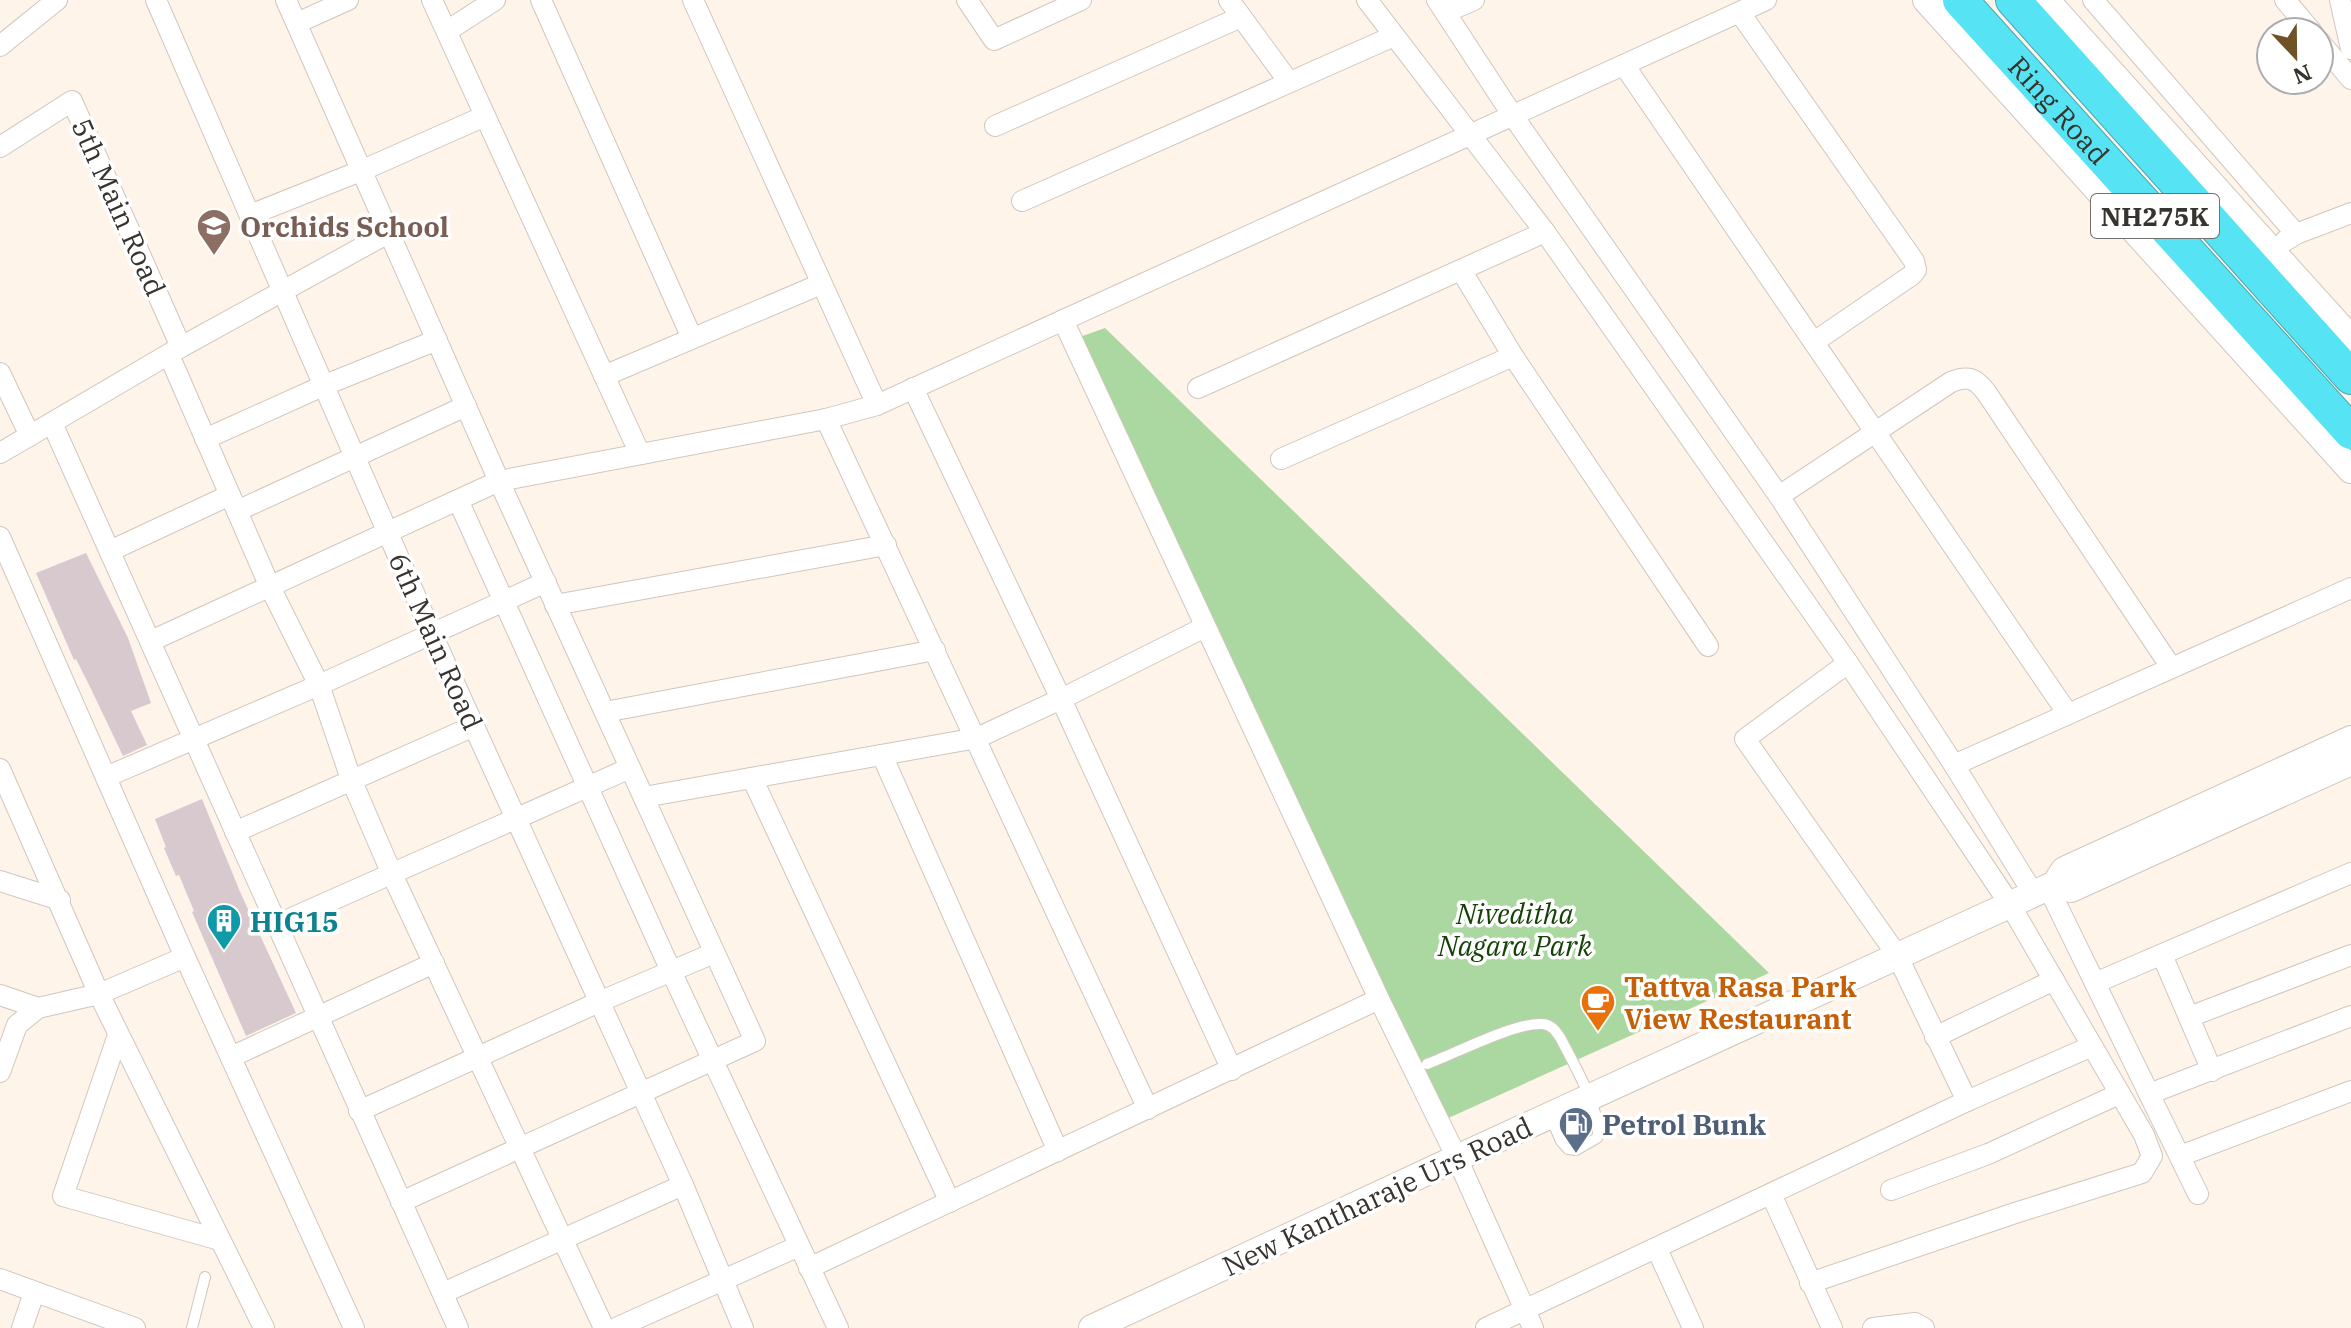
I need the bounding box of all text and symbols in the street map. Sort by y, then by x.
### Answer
north arrow [2255,16,2335,96]
street label: Ring Road [2001,48,2118,172]
text: N [2289,58,2316,92]
street label: 5th Main Road [63,113,175,301]
road number: NH275K [2091,194,2219,238]
school or university icon: Orchids School [195,207,233,257]
place label: Orchids School [240,208,449,245]
street label: 6th Main Road [380,547,492,735]
park label: Niveditha Nagara Park [1437,895,1592,964]
building icon: HIG15 [205,902,243,952]
place label: HIG15 [250,903,339,940]
place label: Tattva Rasa Park View Restaurant [1624,968,1857,1037]
cafe icon: Tattva Rasa Park View Restaurant [1579,983,1617,1033]
fuel station icon: Petrol Bunk [1557,1105,1595,1155]
place label: Petrol Bunk [1602,1106,1766,1143]
street label: New Kantharaje Urs Road [1216,1108,1538,1284]

